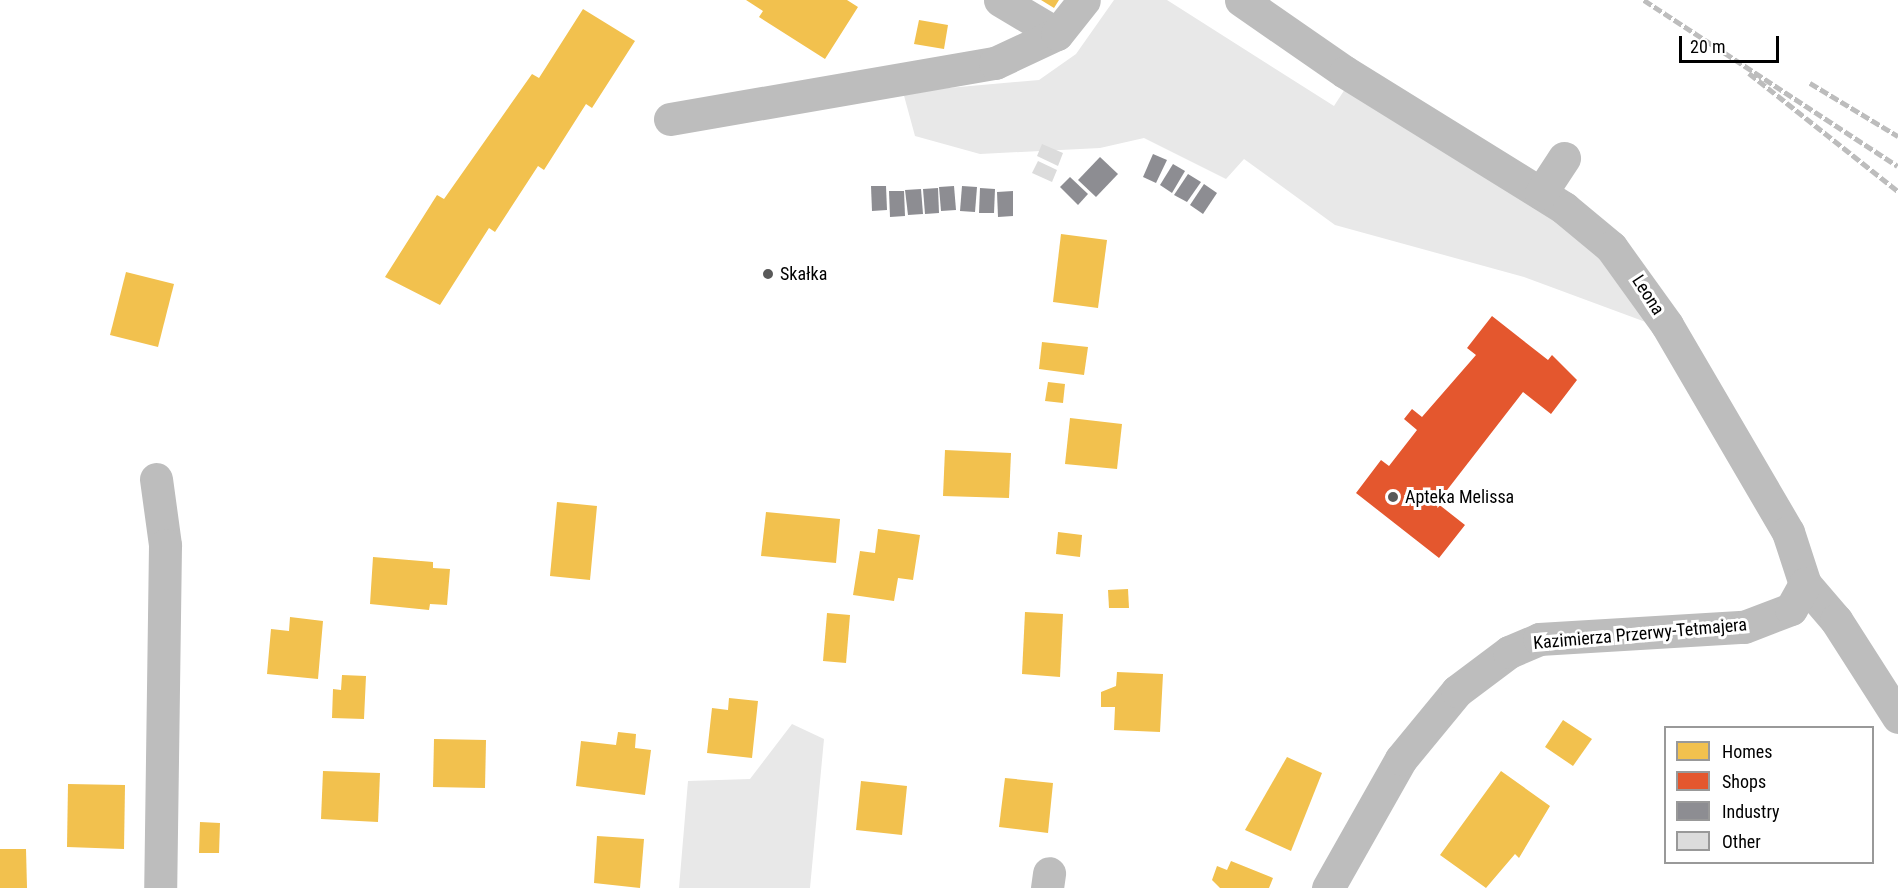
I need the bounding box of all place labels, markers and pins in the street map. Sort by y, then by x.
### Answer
place label: Skałka [780,263,827,285]
marker: Skałka [761,267,775,281]
place label: Apteka Melissa [1405,486,1514,508]
marker: Apteka Melissa [1386,490,1400,504]

